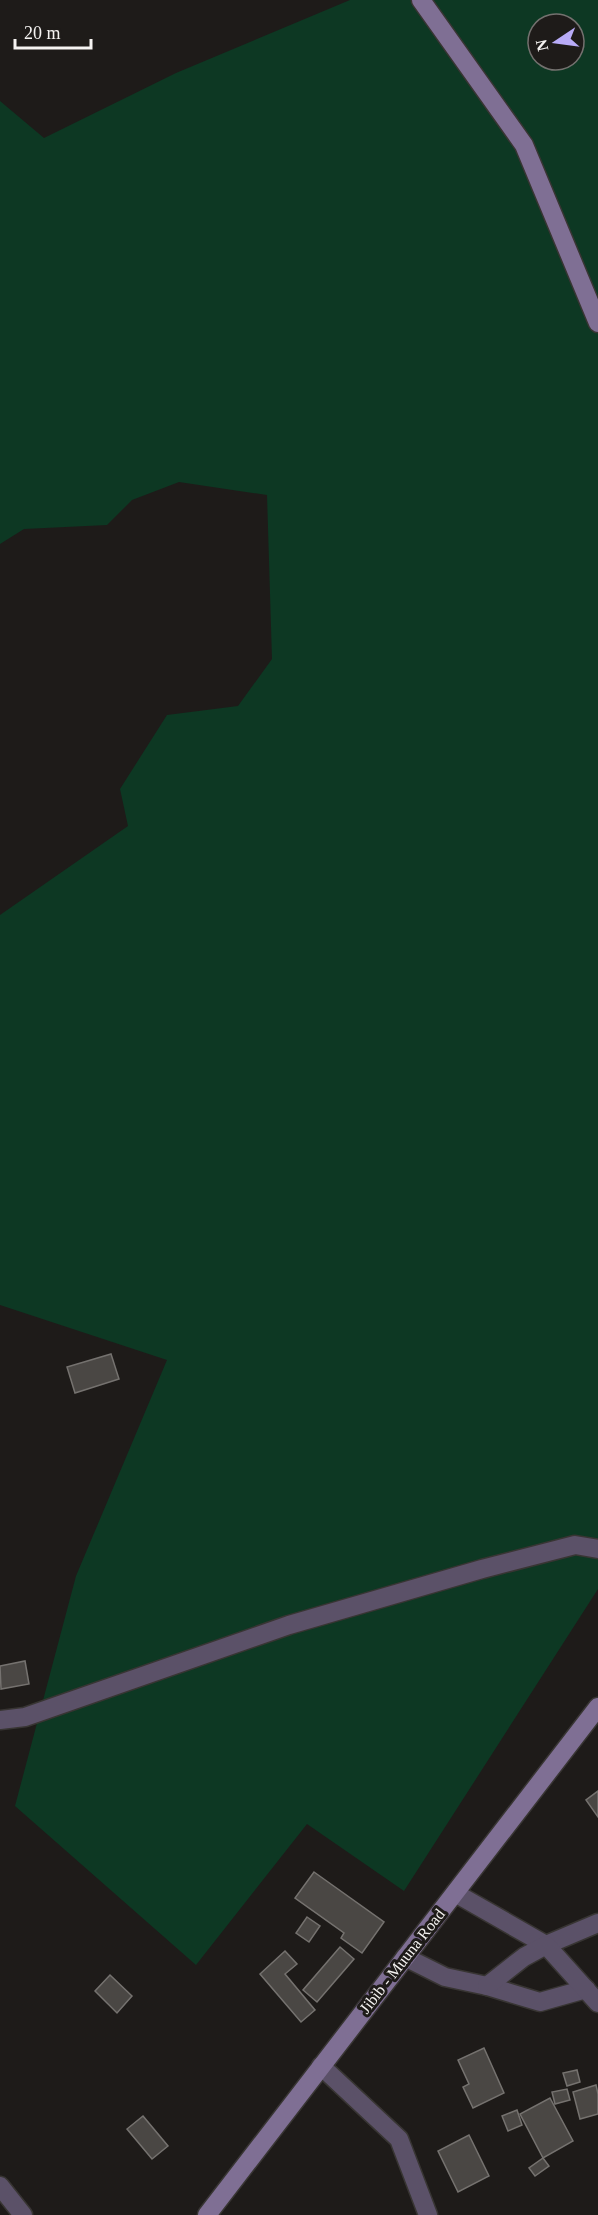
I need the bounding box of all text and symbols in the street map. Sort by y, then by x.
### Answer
scale bar [15,12,92,50]
north arrow [526,12,586,72]
text: 20 m [24,23,61,43]
text: N [532,37,551,53]
street label: Jibib - Muuna Road [356,1906,448,2016]

